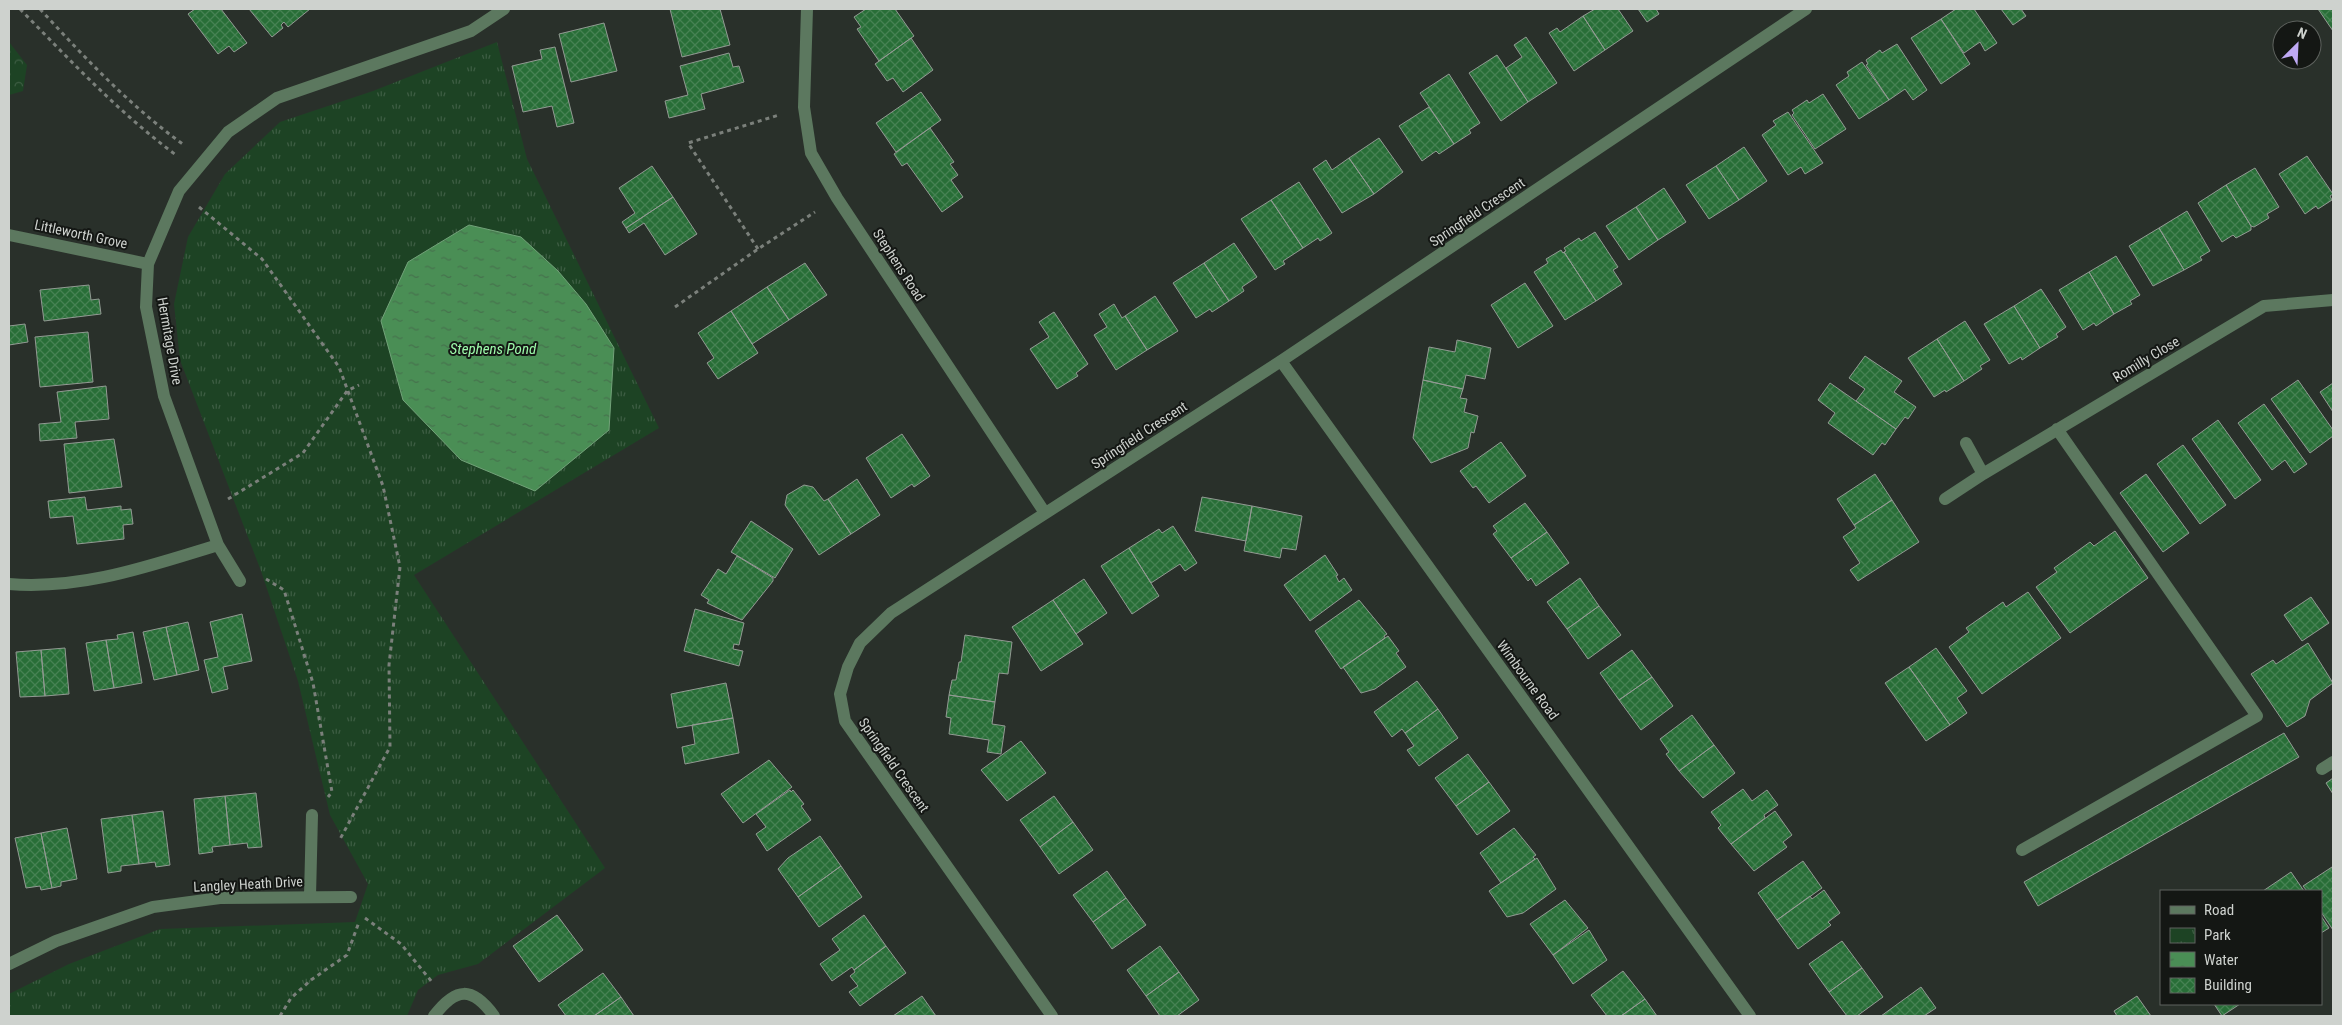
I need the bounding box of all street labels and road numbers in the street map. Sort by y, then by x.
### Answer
street label: Springfield Crescent [1426,174,1528,250]
street label: Littleworth Grove [33,216,129,252]
street label: Stephens Road [870,226,928,304]
street label: Hermitage Drive [154,296,186,387]
street label: Romilly Close [2110,333,2183,385]
street label: Springfield Crescent [1088,398,1190,472]
street label: Wimbourne Road [1494,637,1562,723]
street label: Springfield Crescent [856,715,932,815]
street label: Langley Heath Drive [193,873,304,895]

